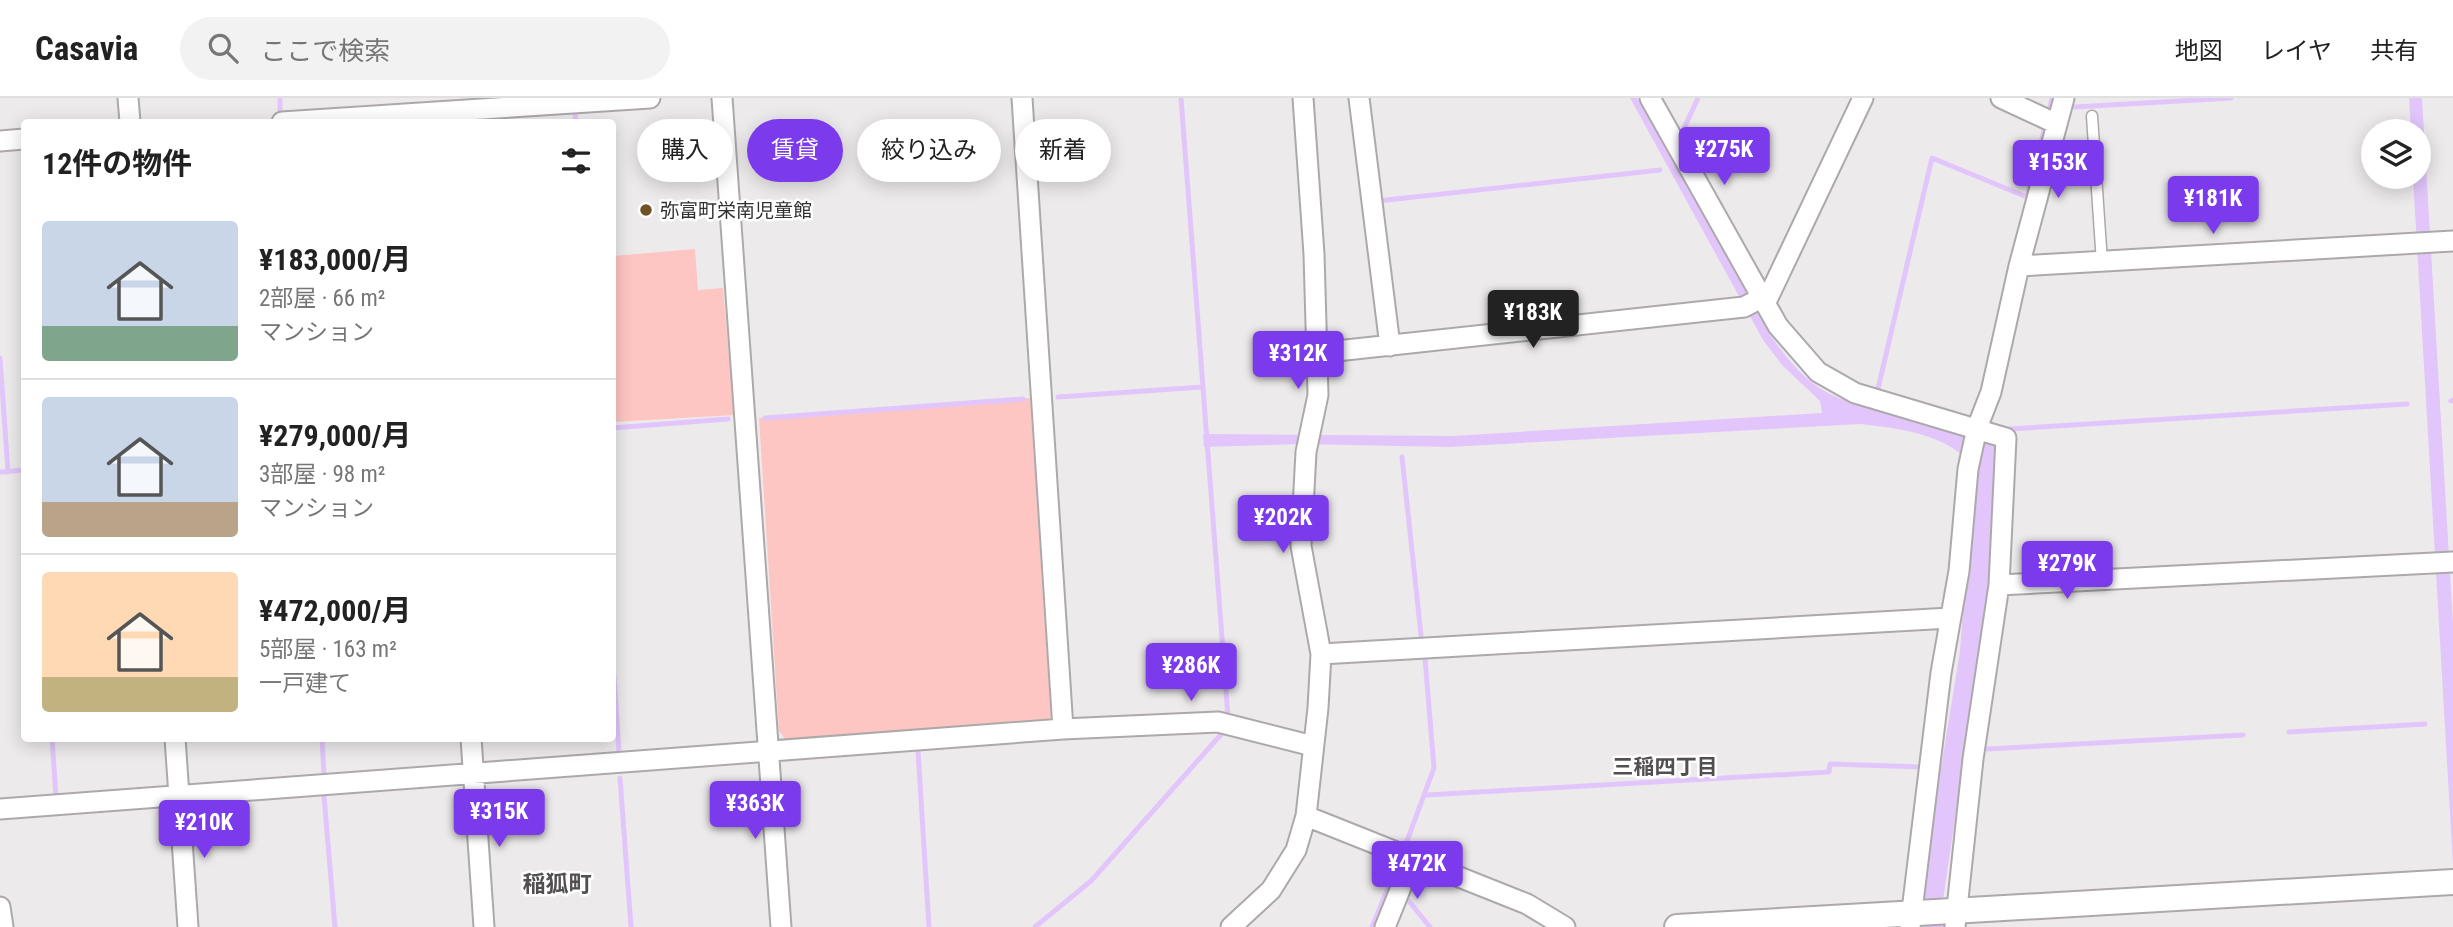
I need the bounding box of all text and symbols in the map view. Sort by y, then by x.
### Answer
search box [180,17,670,80]
text: Casavia [35,29,138,68]
icon: search [204,29,242,67]
text: ここで検索 [260,36,390,66]
text: 地図 [2175,37,2223,65]
text: レイヤ [2261,37,2332,65]
text: 共有 [2370,37,2418,65]
chip: 購入 [637,119,733,182]
chip: 賃貸 [747,119,843,182]
chip: 絞り込み [857,119,1001,182]
chip: 新着 [1015,119,1111,182]
map controls [2361,119,2431,189]
button: layers [2361,119,2431,189]
pin: ¥275K [1675,127,1773,187]
text: ¥275K [1695,136,1753,163]
pin: ¥153K [2009,140,2107,200]
icon: filters [557,142,595,180]
text: 12件の物件 [42,146,192,181]
text: ¥153K [2029,149,2087,176]
pin: ¥181K [2164,176,2262,236]
text: ¥181K [2184,185,2242,212]
place label: 弥富町栄南児童館 [660,199,812,222]
marker: 弥富町栄南児童館 [638,202,654,218]
text: ¥183,000/月 [259,242,412,277]
icon: home [98,249,182,333]
text: 2部屋 · 66 m² [259,285,385,312]
pin: ¥183K [1484,290,1582,350]
text: ¥183K [1504,299,1562,326]
text: マンション [259,319,374,346]
pin: ¥312K [1249,331,1347,391]
text: ¥312K [1269,340,1327,367]
text: ¥279,000/月 [259,418,412,453]
icon: home [98,425,182,509]
text: 3部屋 · 98 m² [259,461,385,488]
text: マンション [259,495,374,522]
pin: ¥202K [1234,496,1332,555]
text: ¥202K [1254,504,1312,531]
pin: ¥279K [2018,542,2116,601]
text: ¥279K [2038,550,2096,577]
text: ¥472,000/月 [259,593,412,628]
icon: home [98,600,182,684]
text: 5部屋 · 163 m² [259,636,397,663]
pin: ¥286K [1142,644,1240,703]
text: ¥286K [1162,652,1220,679]
text: 一戸建て [259,670,351,697]
district label: 三稲四丁目 [1613,755,1718,779]
pin: ¥363K [706,782,804,841]
pin: ¥315K [450,790,548,849]
text: ¥363K [726,790,784,817]
text: ¥315K [470,798,528,825]
pin: ¥210K [155,800,253,860]
text: ¥210K [175,809,233,836]
pin: ¥472K [1368,842,1466,901]
text: ¥472K [1388,850,1446,877]
district label: 稲狐町 [523,871,592,898]

